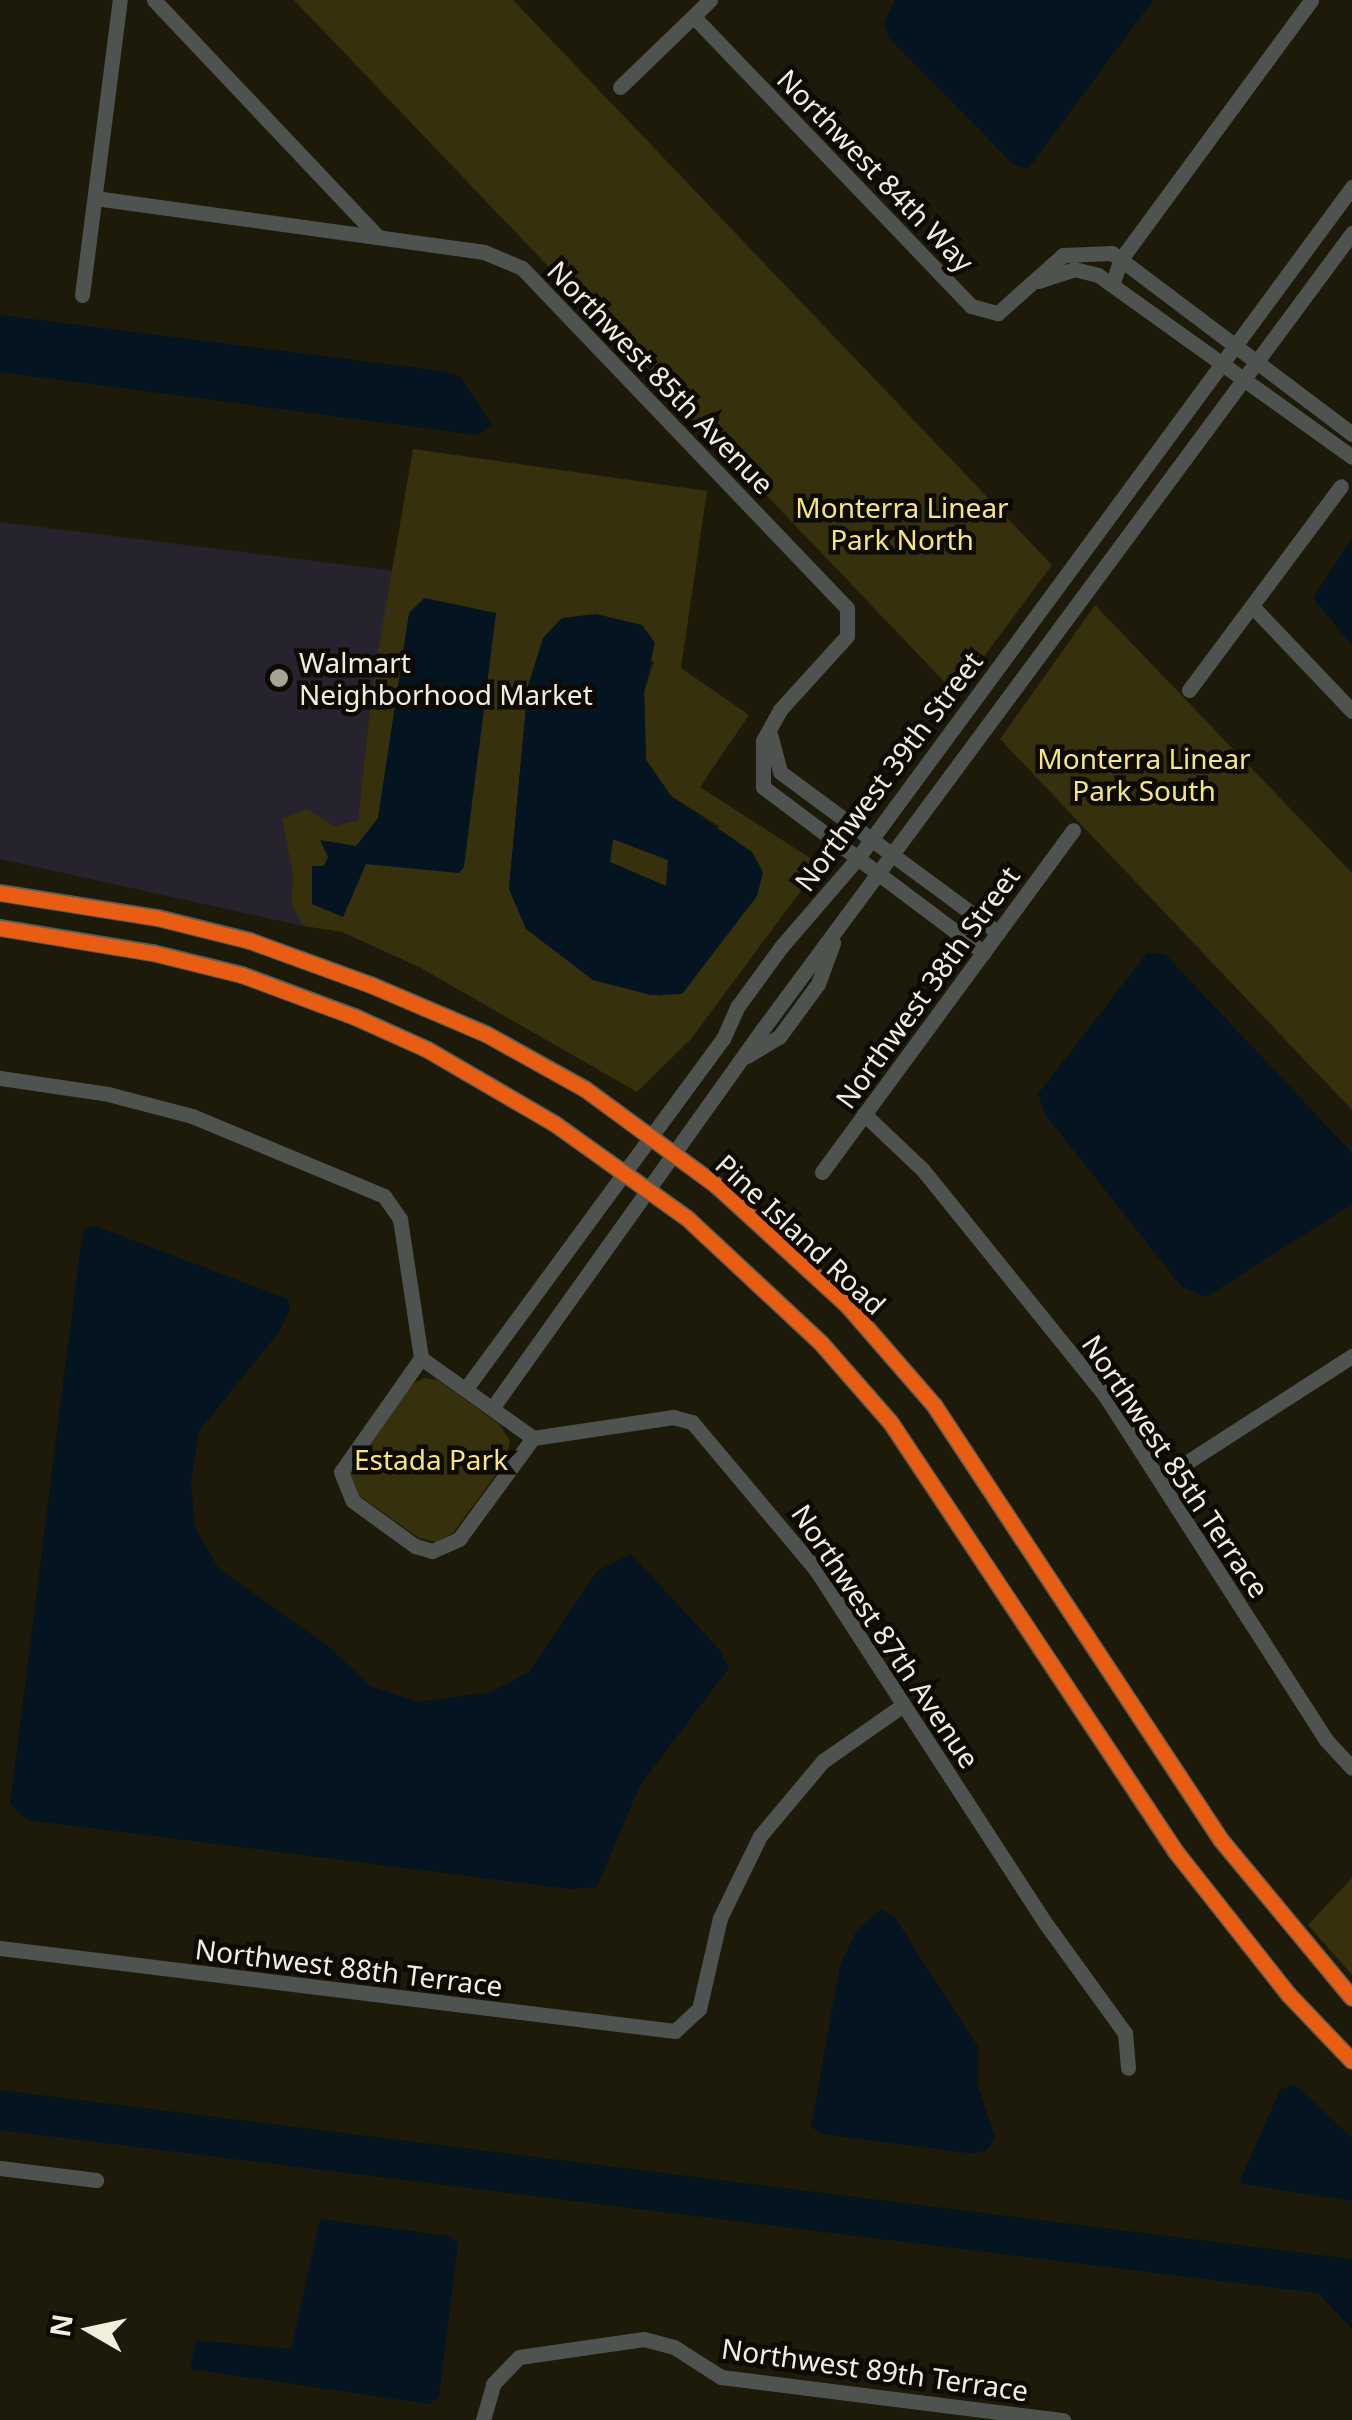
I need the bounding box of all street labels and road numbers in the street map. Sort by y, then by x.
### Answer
street label: Northwest 84th Way [771,62,981,278]
street label: Northwest 85th Avenue [541,254,781,500]
street label: Northwest 39th Street [787,645,989,897]
street label: Northwest 38th Street [828,860,1026,1114]
street label: Pine Island Road [709,1147,893,1321]
street label: Northwest 85th Terrace [1076,1328,1276,1604]
street label: Northwest 87th Avenue [785,1498,987,1774]
street label: Northwest 88th Terrace [193,1931,505,2003]
street label: Northwest 89th Terrace [719,2331,1031,2407]

